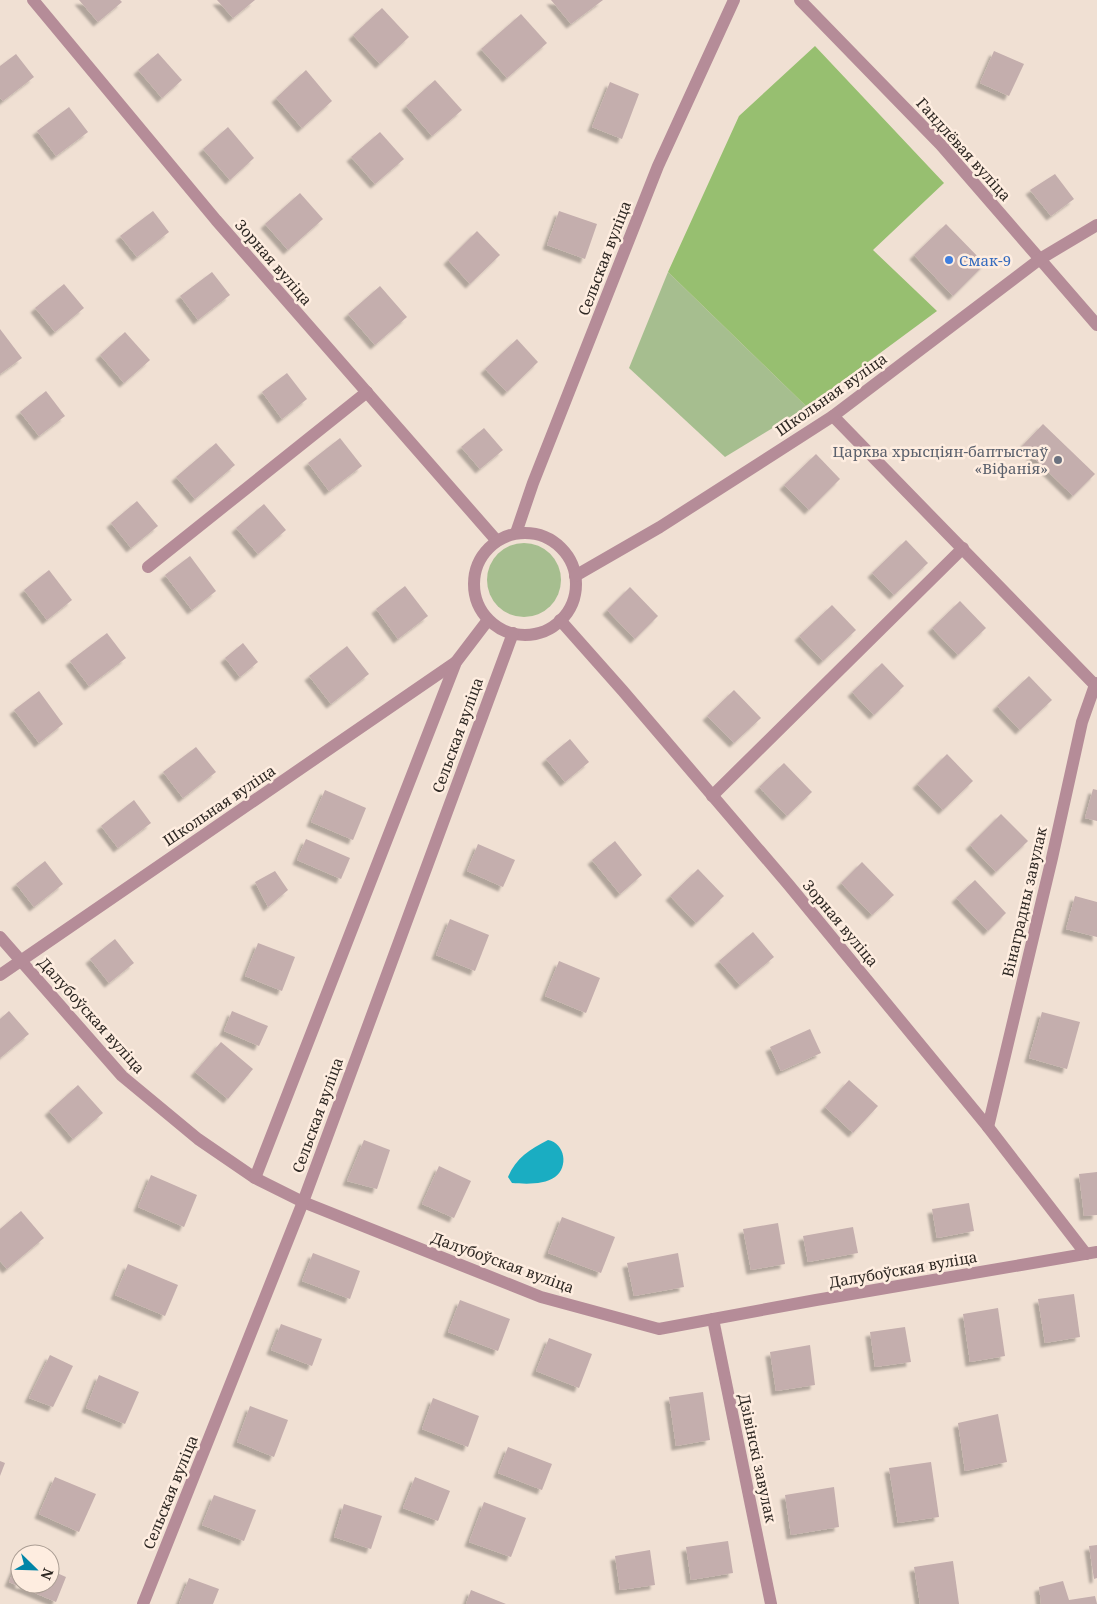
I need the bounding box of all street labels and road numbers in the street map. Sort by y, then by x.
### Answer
street label: Гандлёвая вуліца [912,93,1016,205]
street label: Сельская вуліца [573,198,635,318]
street label: Зорная вуліца [231,215,317,309]
street label: Школьная вуліца [771,348,891,440]
street label: Сельская вуліца [427,675,487,795]
street label: Школьная вуліца [159,760,279,850]
street label: Вінаградны завулак [997,825,1051,979]
street label: Зорная вуліца [799,875,883,971]
street label: Далубоўская вуліца [34,952,150,1078]
street label: Сельская вуліца [287,1055,347,1175]
street label: Далубоўская вуліца [429,1227,577,1297]
street label: Далубоўская вуліца [827,1246,979,1292]
street label: Дзівінскі завулак [735,1392,781,1524]
street label: Сельская вуліца [138,1432,202,1552]

